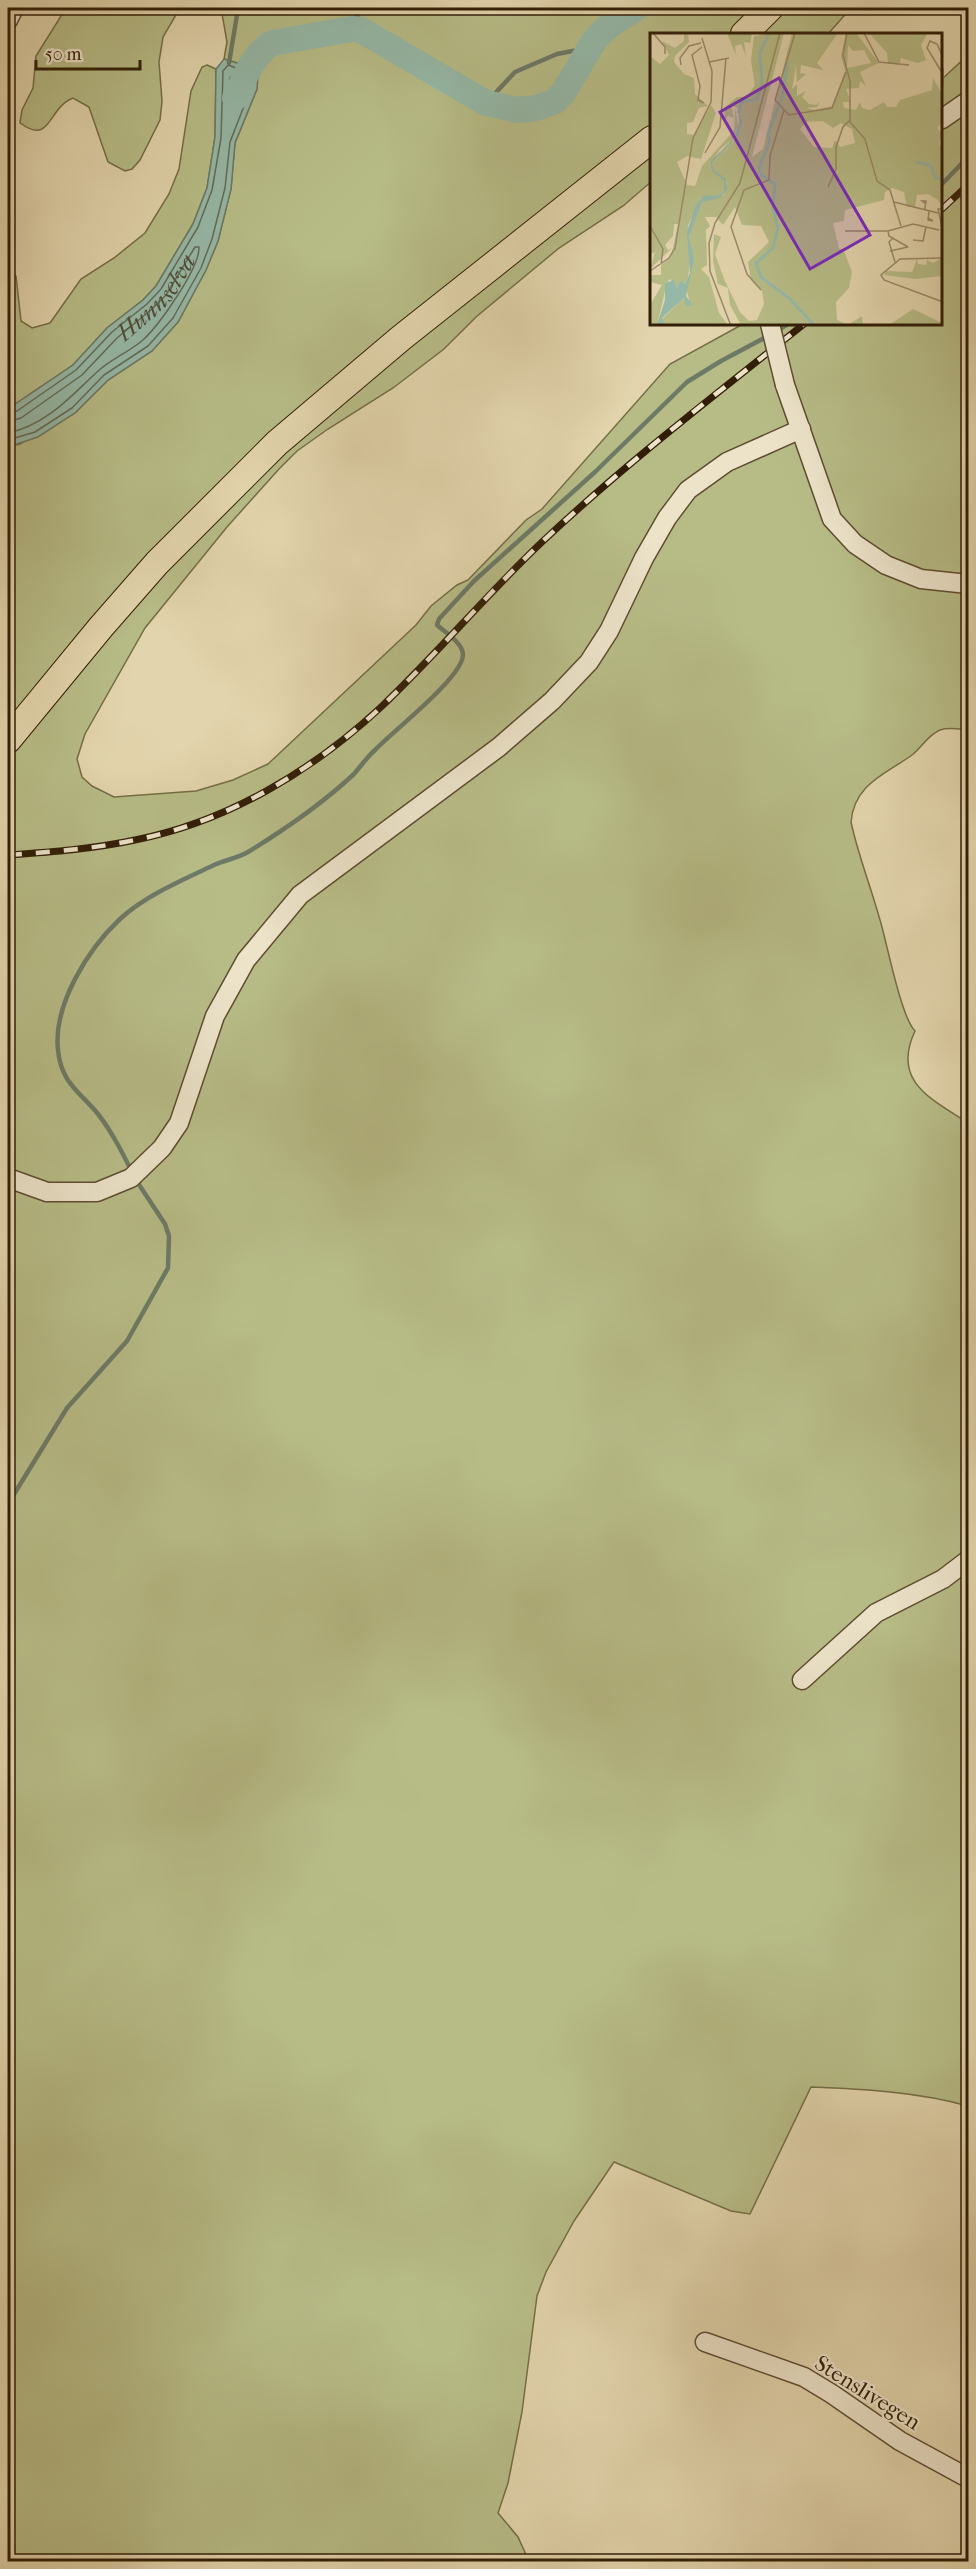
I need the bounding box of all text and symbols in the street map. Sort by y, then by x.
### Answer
scale bar [36,33,140,71]
inset map [650,33,943,326]
text: 50 m [45,44,82,65]
water label: Hunnselva [110,249,201,347]
street label: Stenslivegen [810,2350,925,2436]

